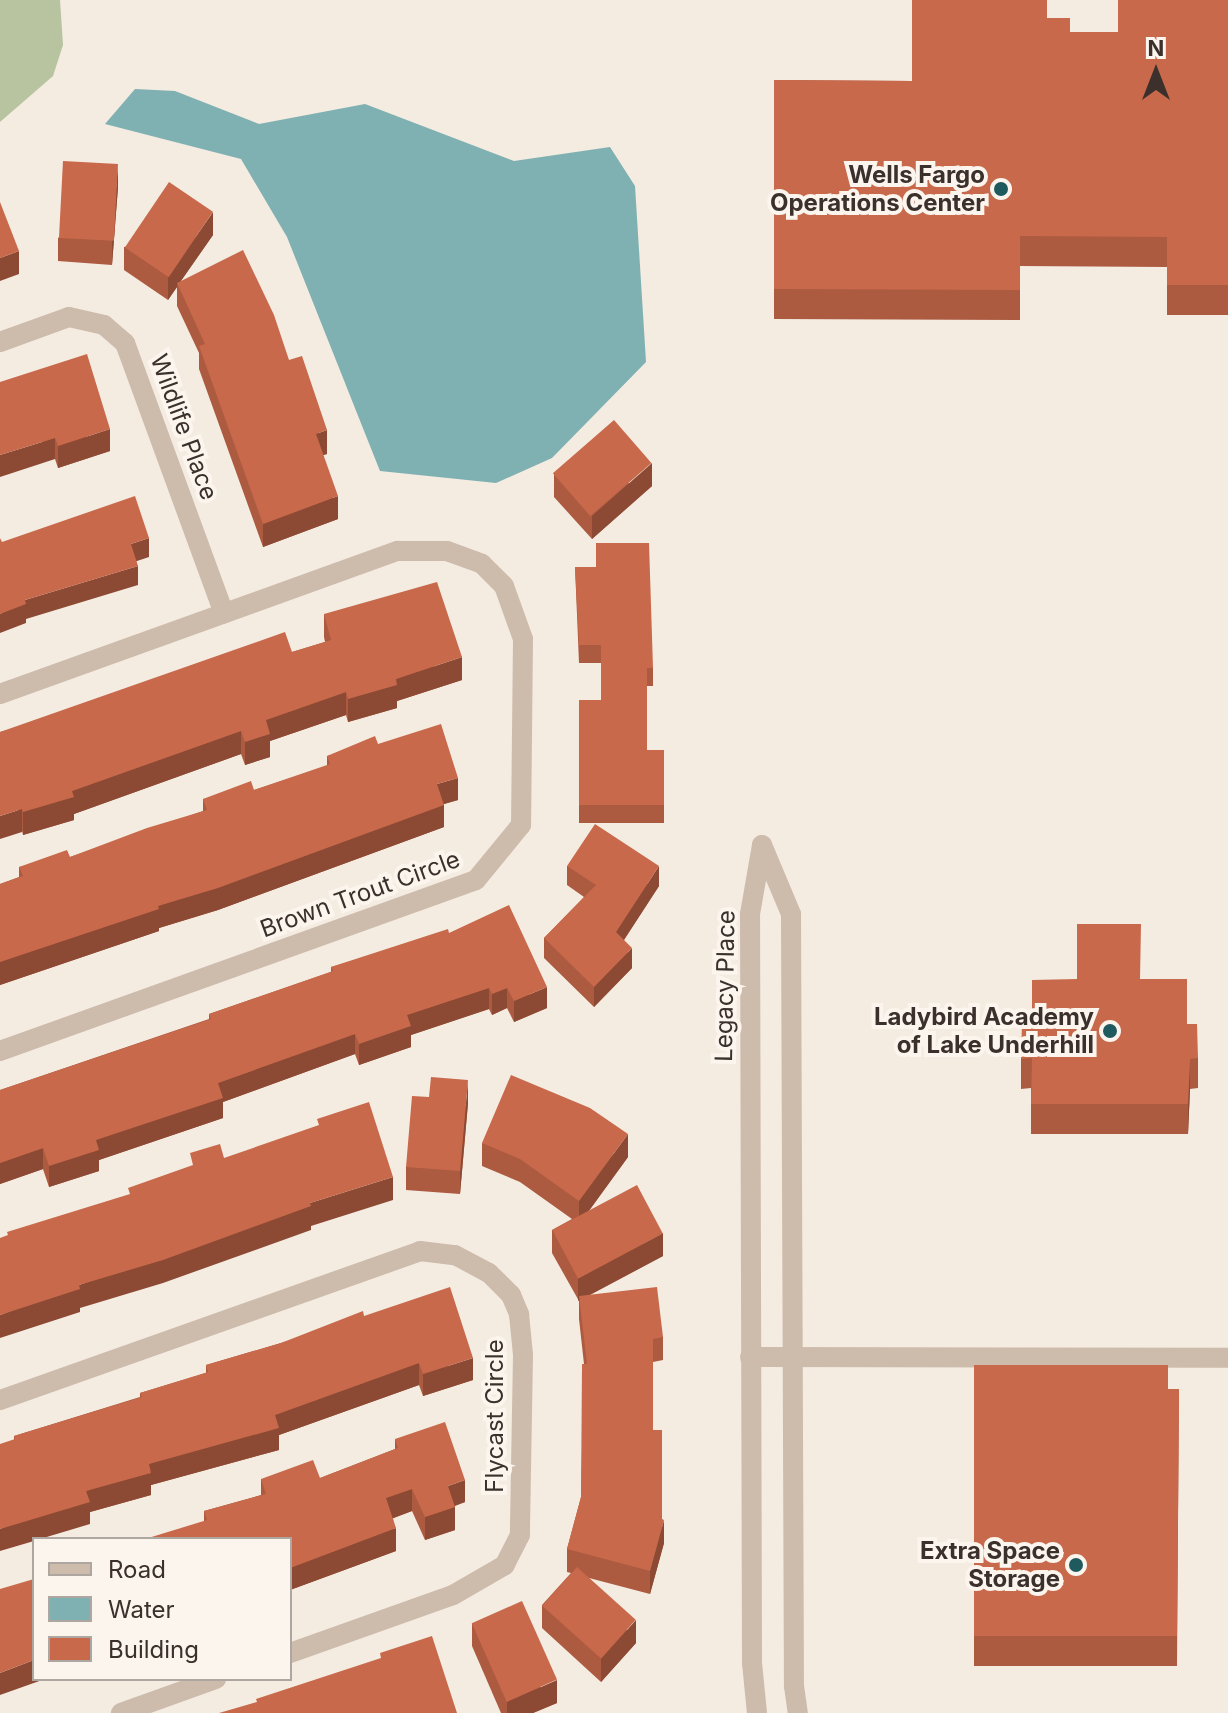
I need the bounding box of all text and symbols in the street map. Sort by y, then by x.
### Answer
north arrow [1116,32,1196,112]
text: N [1148,35,1164,61]
place label: Wells Fargo Operations Center [770,161,985,217]
marker: Wells Fargo Operations Center [992,180,1010,198]
street label: Wildlife Place [144,350,224,504]
street label: Brown Trout Circle [256,845,464,943]
street label: Legacy Place [709,910,741,1062]
place label: Ladybird Academy of Lake Underhill [874,1003,1094,1059]
marker: Ladybird Academy of Lake Underhill [1101,1022,1119,1040]
street label: Flycast Circle [481,1339,509,1493]
legend [32,1537,292,1681]
place label: Extra Space Storage [920,1537,1060,1593]
text: Road [108,1555,166,1584]
marker: Extra Space Storage [1067,1556,1085,1574]
text: Water [108,1595,175,1624]
text: Building [108,1635,199,1664]

